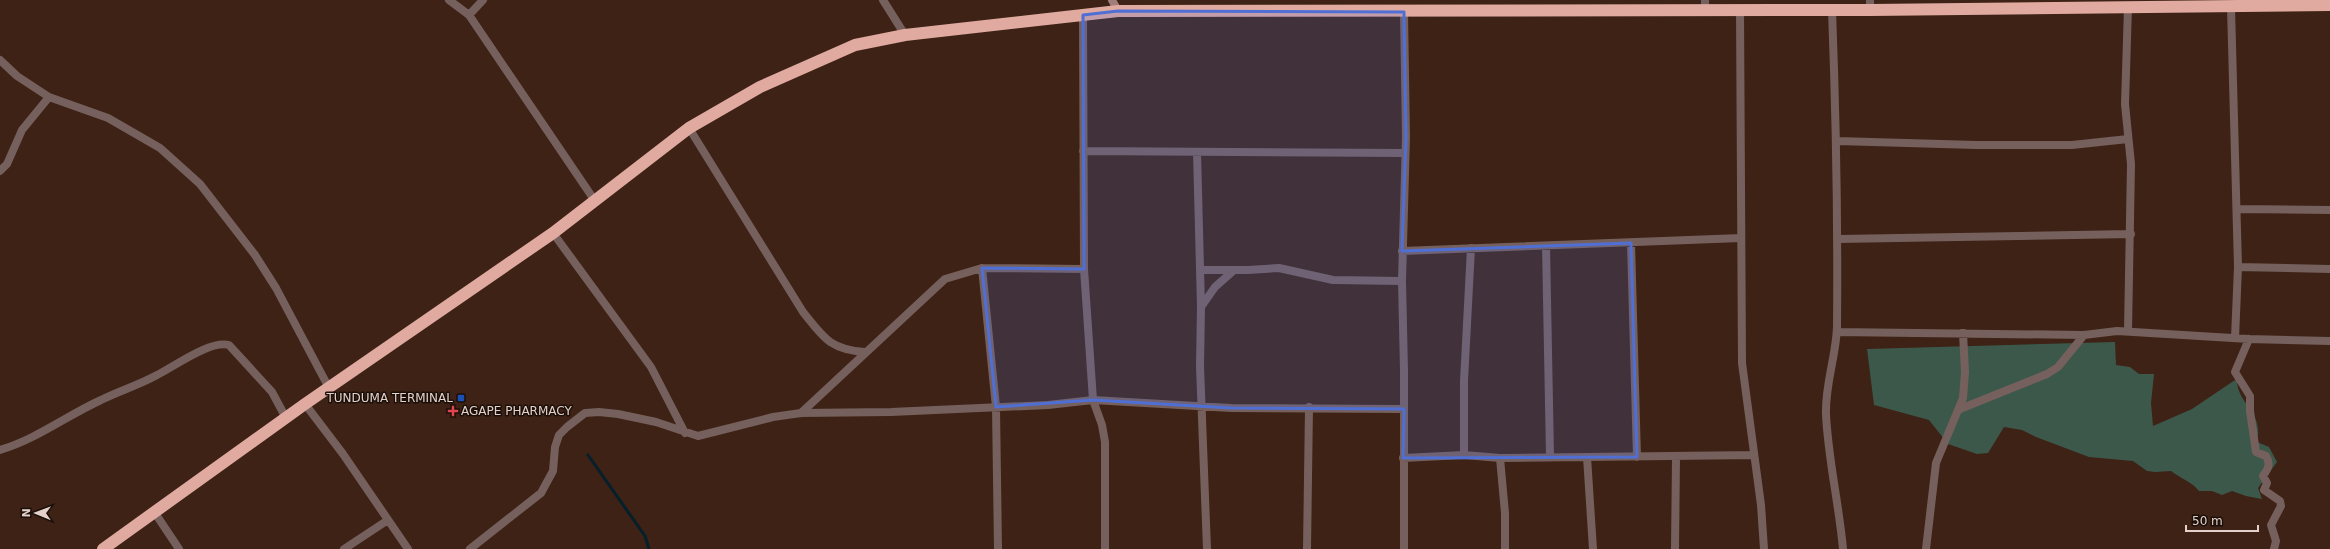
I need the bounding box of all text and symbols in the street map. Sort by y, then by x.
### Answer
place label: TUNDUMA TERMINAL [325,391,453,405]
marker: TUNDUMA TERMINAL [456,393,466,403]
place label: AGAPE PHARMACY [461,404,572,418]
marker: AGAPE PHARMACY [448,406,458,416]
north arrow [16,493,56,533]
scale bar [2186,507,2258,533]
text: N [20,508,33,518]
text: 50 m [2192,514,2223,528]

